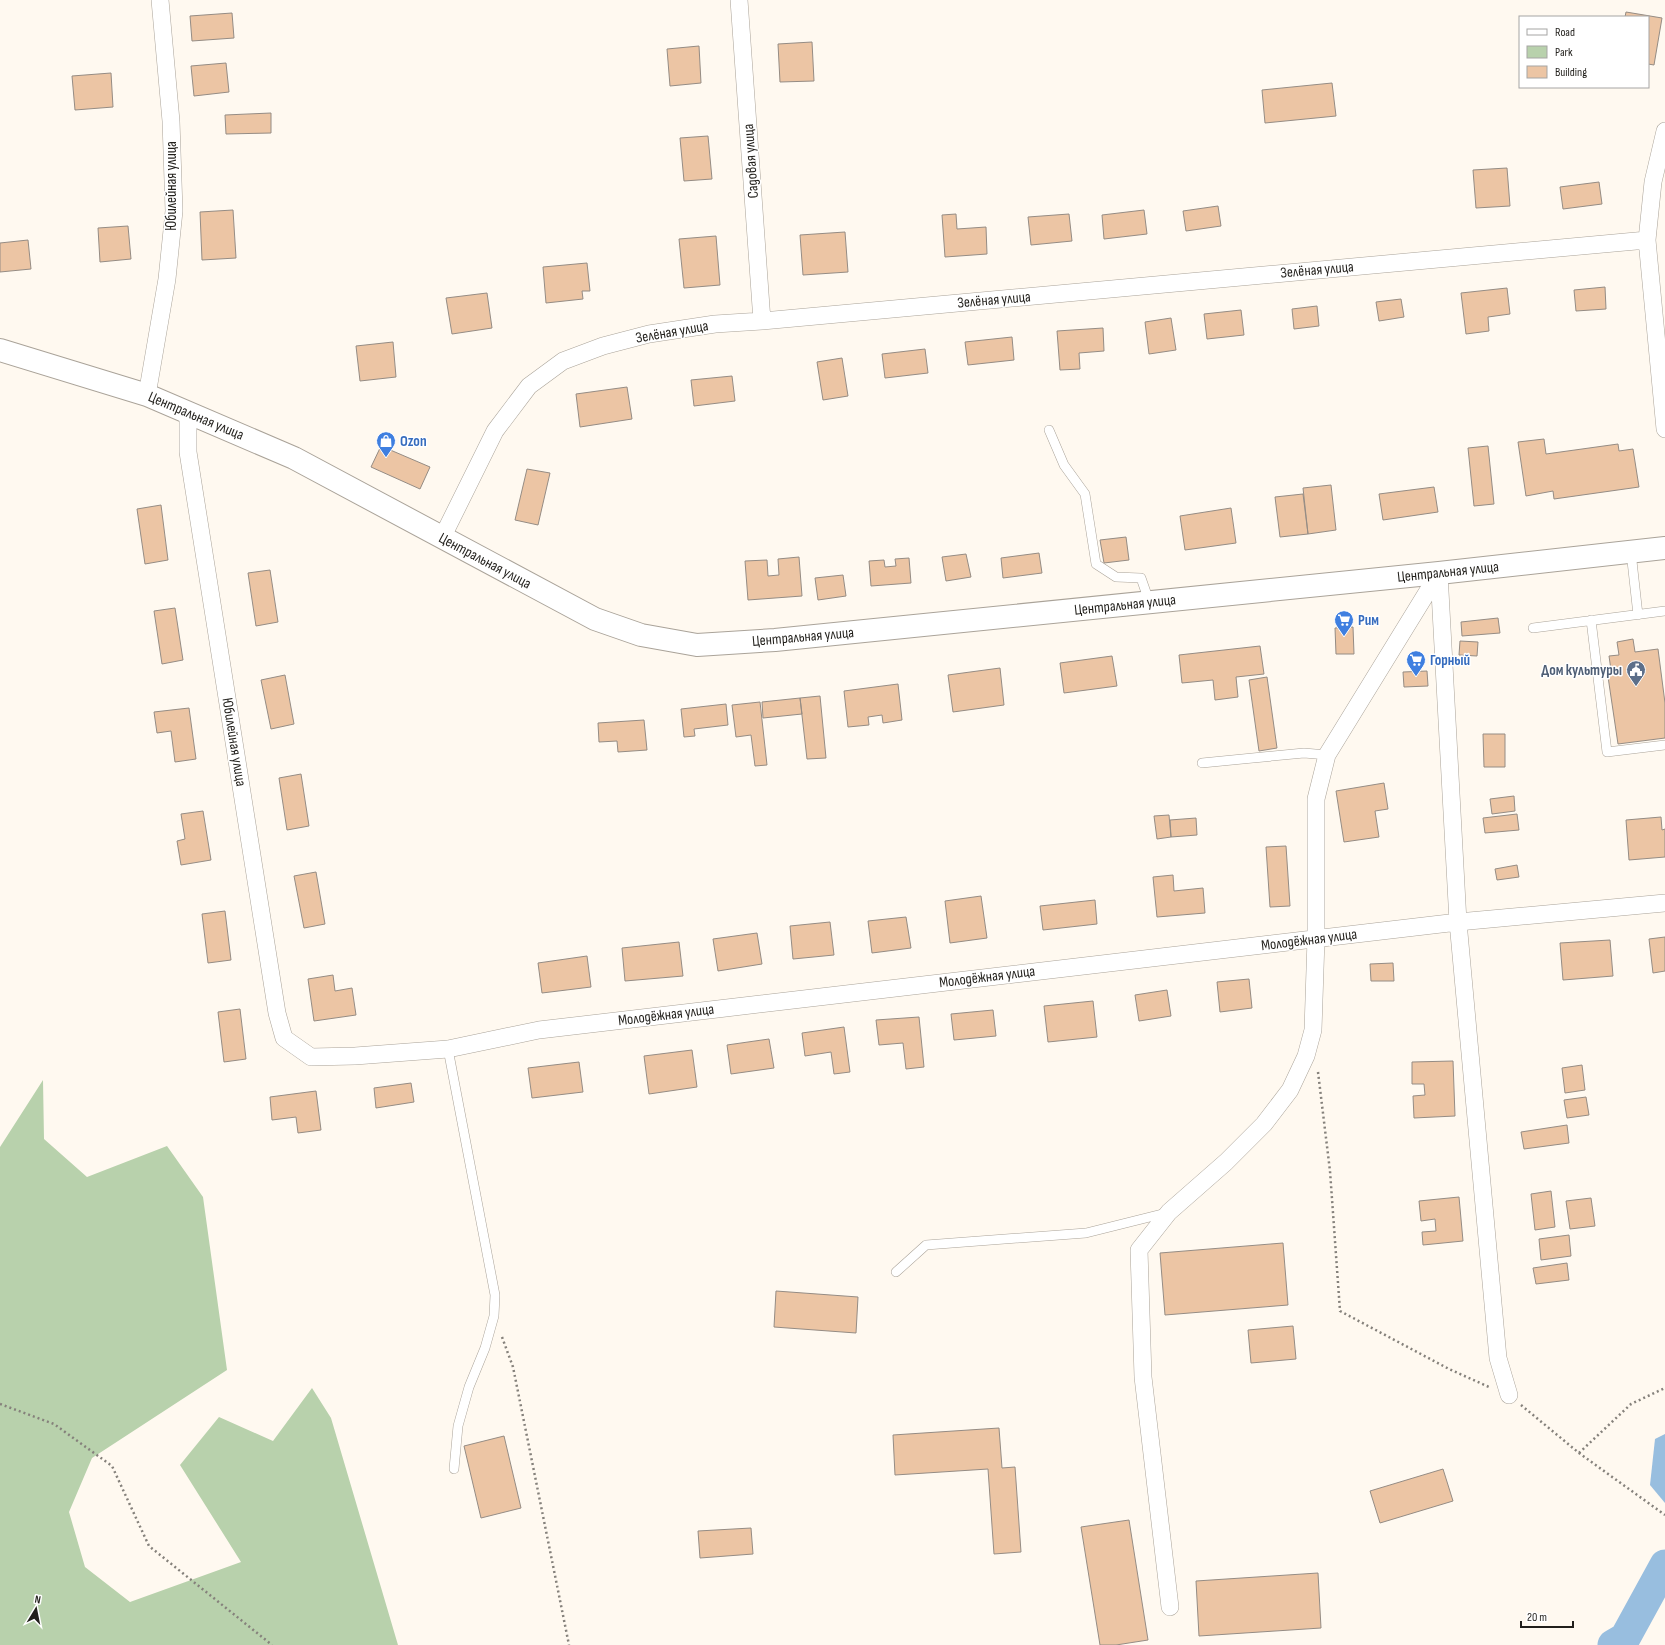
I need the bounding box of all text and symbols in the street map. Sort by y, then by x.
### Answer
legend [1519,16,1649,88]
text: Road [1555,25,1575,40]
text: Park [1555,45,1573,60]
text: Building [1555,65,1587,80]
street label: Садовая улица [739,123,763,199]
street label: Юбилейная улица [162,141,181,231]
street label: Зелёная улица [1280,257,1355,283]
street label: Зелёная улица [957,287,1032,313]
street label: Зелёная улица [634,316,710,348]
street label: Центральная улица [145,387,247,445]
shop icon: Ozon [375,430,397,458]
place label: Ozon [400,432,427,451]
street label: Центральная улица [435,529,535,593]
street label: Центральная улица [1396,557,1500,587]
street label: Центральная улица [1073,590,1177,620]
supermarket icon: Рим [1333,609,1355,637]
place label: Рим [1358,611,1379,630]
street label: Центральная улица [751,623,855,651]
supermarket icon: Горный [1405,649,1427,677]
place label: Горный [1430,651,1470,670]
public building icon: Дом культуры [1625,659,1647,687]
place label: Дом культуры [1541,661,1622,680]
street label: Юбилейная улица [218,696,250,788]
street label: Молодёжная улица [1260,925,1358,955]
street label: Молодёжная улица [938,962,1036,992]
street label: Молодёжная улица [617,1000,715,1030]
north arrow [16,1589,56,1629]
text: N [34,1593,42,1607]
scale bar [1521,1603,1573,1629]
text: 20 m [1527,1610,1547,1625]

